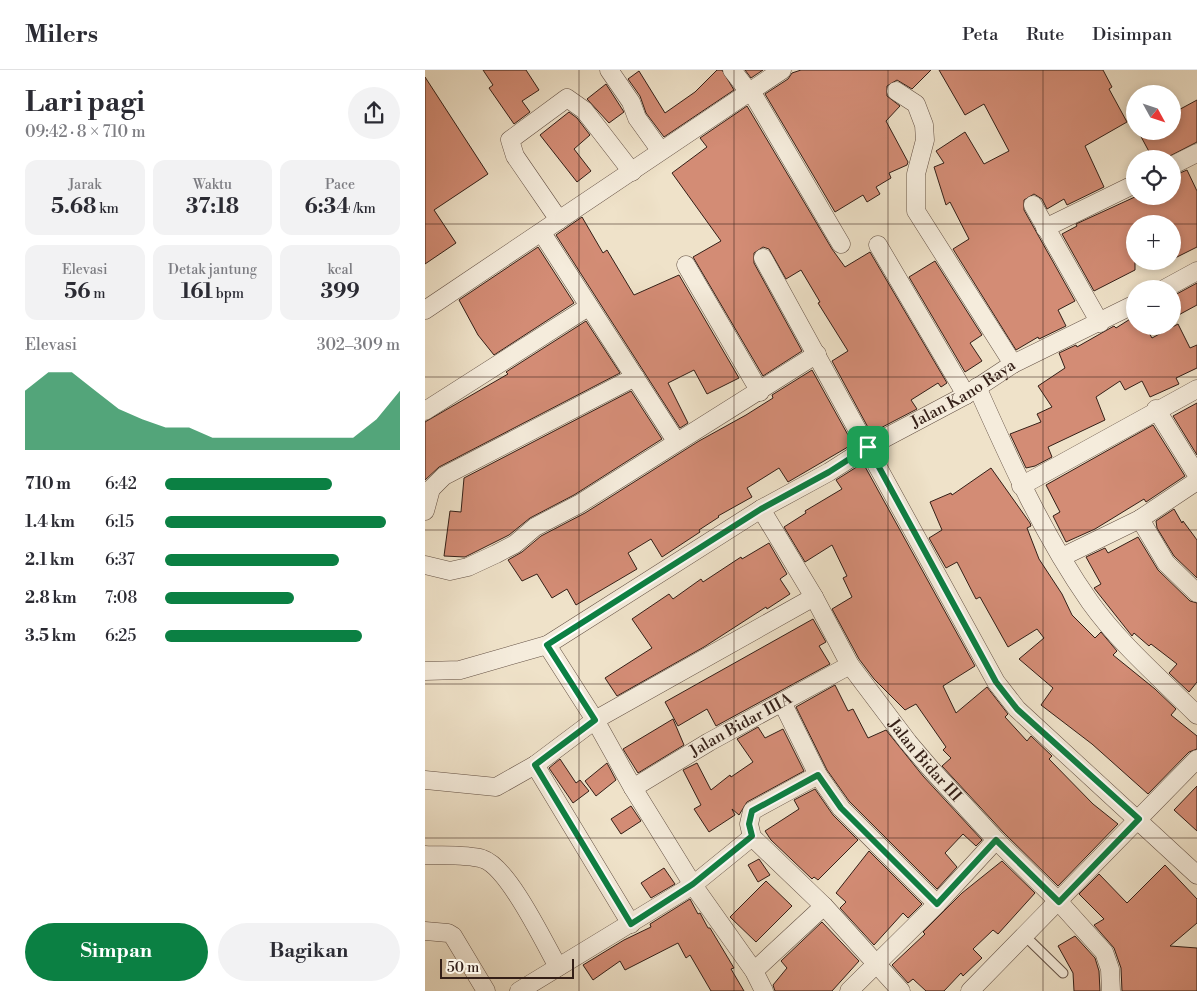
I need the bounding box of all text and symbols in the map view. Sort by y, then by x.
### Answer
text: Milers [25,20,98,50]
text: Peta [962,23,998,46]
text: Rute [1026,23,1064,46]
text: Disimpan [1092,23,1172,46]
text: Lari pagi [25,85,145,120]
north arrow [1126,85,1181,140]
map controls [1126,85,1181,335]
button: share [348,87,400,139]
text: 09:42 · 8 × 710 m [25,122,145,142]
button: locate [1126,150,1181,205]
text: Jarak [68,176,102,194]
text: Waktu [193,176,232,194]
text: Pace [325,176,355,194]
text: 5.68 [51,194,96,220]
text: 37:18 [186,194,239,220]
text: 6:34 [305,194,351,220]
text: km [96,200,119,218]
text: /km [351,200,376,218]
button: + [1126,215,1181,270]
text: Elevasi [62,261,108,279]
text: Detak jantung [168,261,257,279]
text: kcal [327,261,353,279]
text: 56 [64,279,90,305]
text: 161 [181,279,213,305]
text: 399 [321,279,360,305]
button: − [1126,280,1181,335]
text: m [90,285,106,303]
text: bpm [213,285,244,303]
text: Elevasi [25,335,77,355]
text: 302–309 m [317,335,400,355]
street label: Jalan Kano Raya [907,355,1020,433]
pin [847,426,889,468]
icon: arrive [854,433,882,461]
text: 710 m [25,474,71,494]
text: 6:42 [105,474,137,494]
text: 1.4 km [25,512,75,532]
text: 6:15 [105,512,134,532]
text: 2.1 km [25,550,74,570]
text: 6:37 [105,550,135,570]
text: 2.8 km [25,588,77,608]
text: 7:08 [105,588,137,608]
text: 3.5 km [25,626,76,646]
text: 6:25 [105,626,136,646]
street label: Jalan Bidar IIIA [685,688,796,762]
street label: Jalan Bidar III [883,714,966,806]
button: Simpan [25,923,208,981]
button: Bagikan [218,923,400,981]
scale bar [440,956,574,979]
text: 50 m [447,959,479,977]

